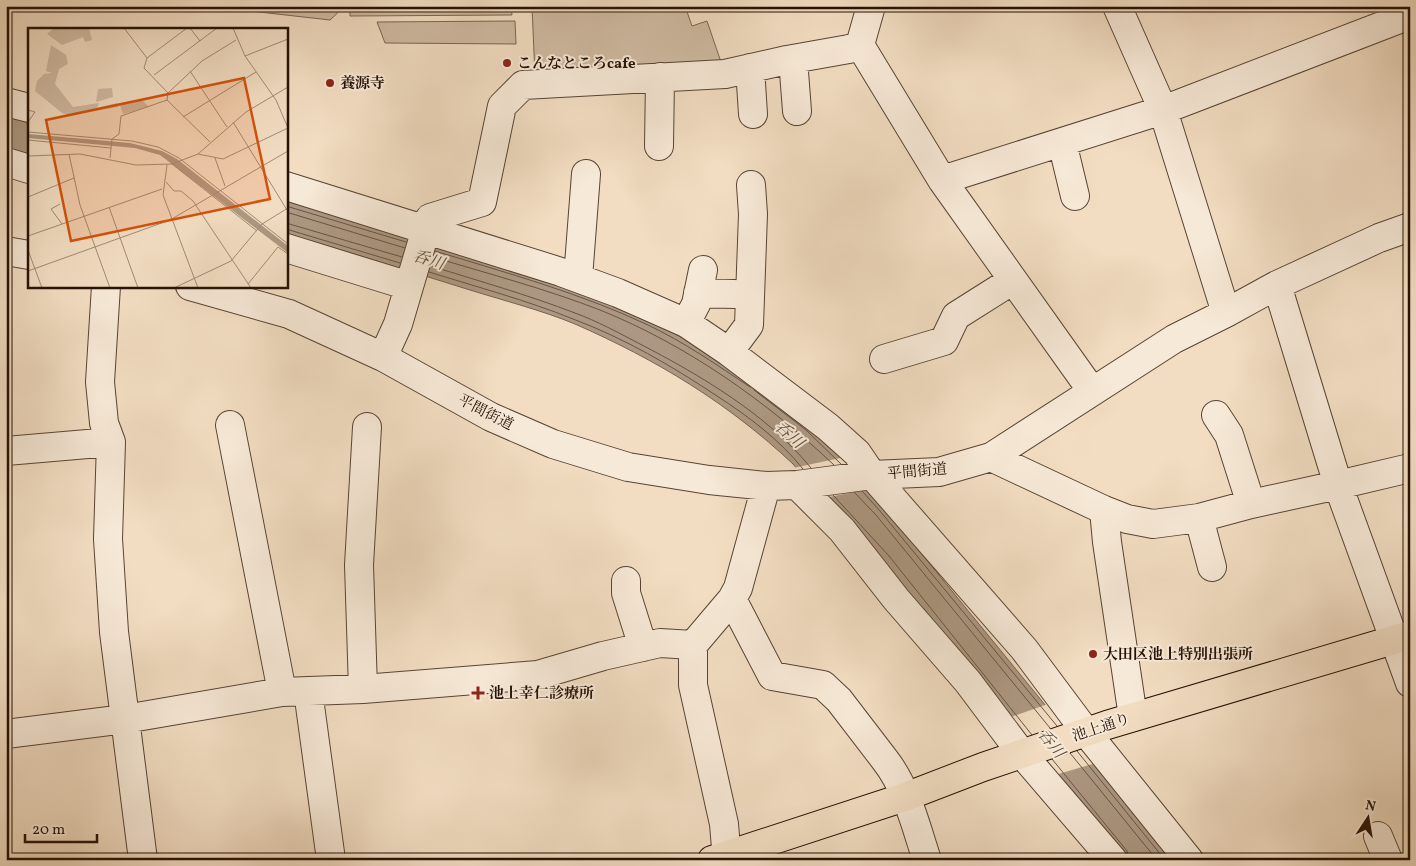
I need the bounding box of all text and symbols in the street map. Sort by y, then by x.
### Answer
inset map [28,28,288,288]
place label: こんなところcafe [517,54,636,75]
marker: こんなところcafe [501,57,513,69]
place label: 養源寺 [340,74,385,95]
marker: 養源寺 [324,77,336,89]
water label: 呑川 [410,246,449,277]
street label: 平間街道 [454,390,517,436]
water label: 呑川 [769,417,809,456]
street label: 平間街道 [886,459,948,486]
place label: 大田区池上特別出張所 [1103,645,1253,666]
marker: 大田区池上特別出張所 [1087,648,1099,660]
place label: 池上幸仁診療所 [489,684,594,705]
marker: 池上幸仁診療所 [471,686,485,700]
street label: 池上通り [1070,709,1133,748]
water label: 呑川 [1032,725,1070,765]
north arrow [1344,794,1394,844]
text: N [1363,796,1377,817]
scale bar [25,811,98,843]
text: 20 m [32,820,65,841]

